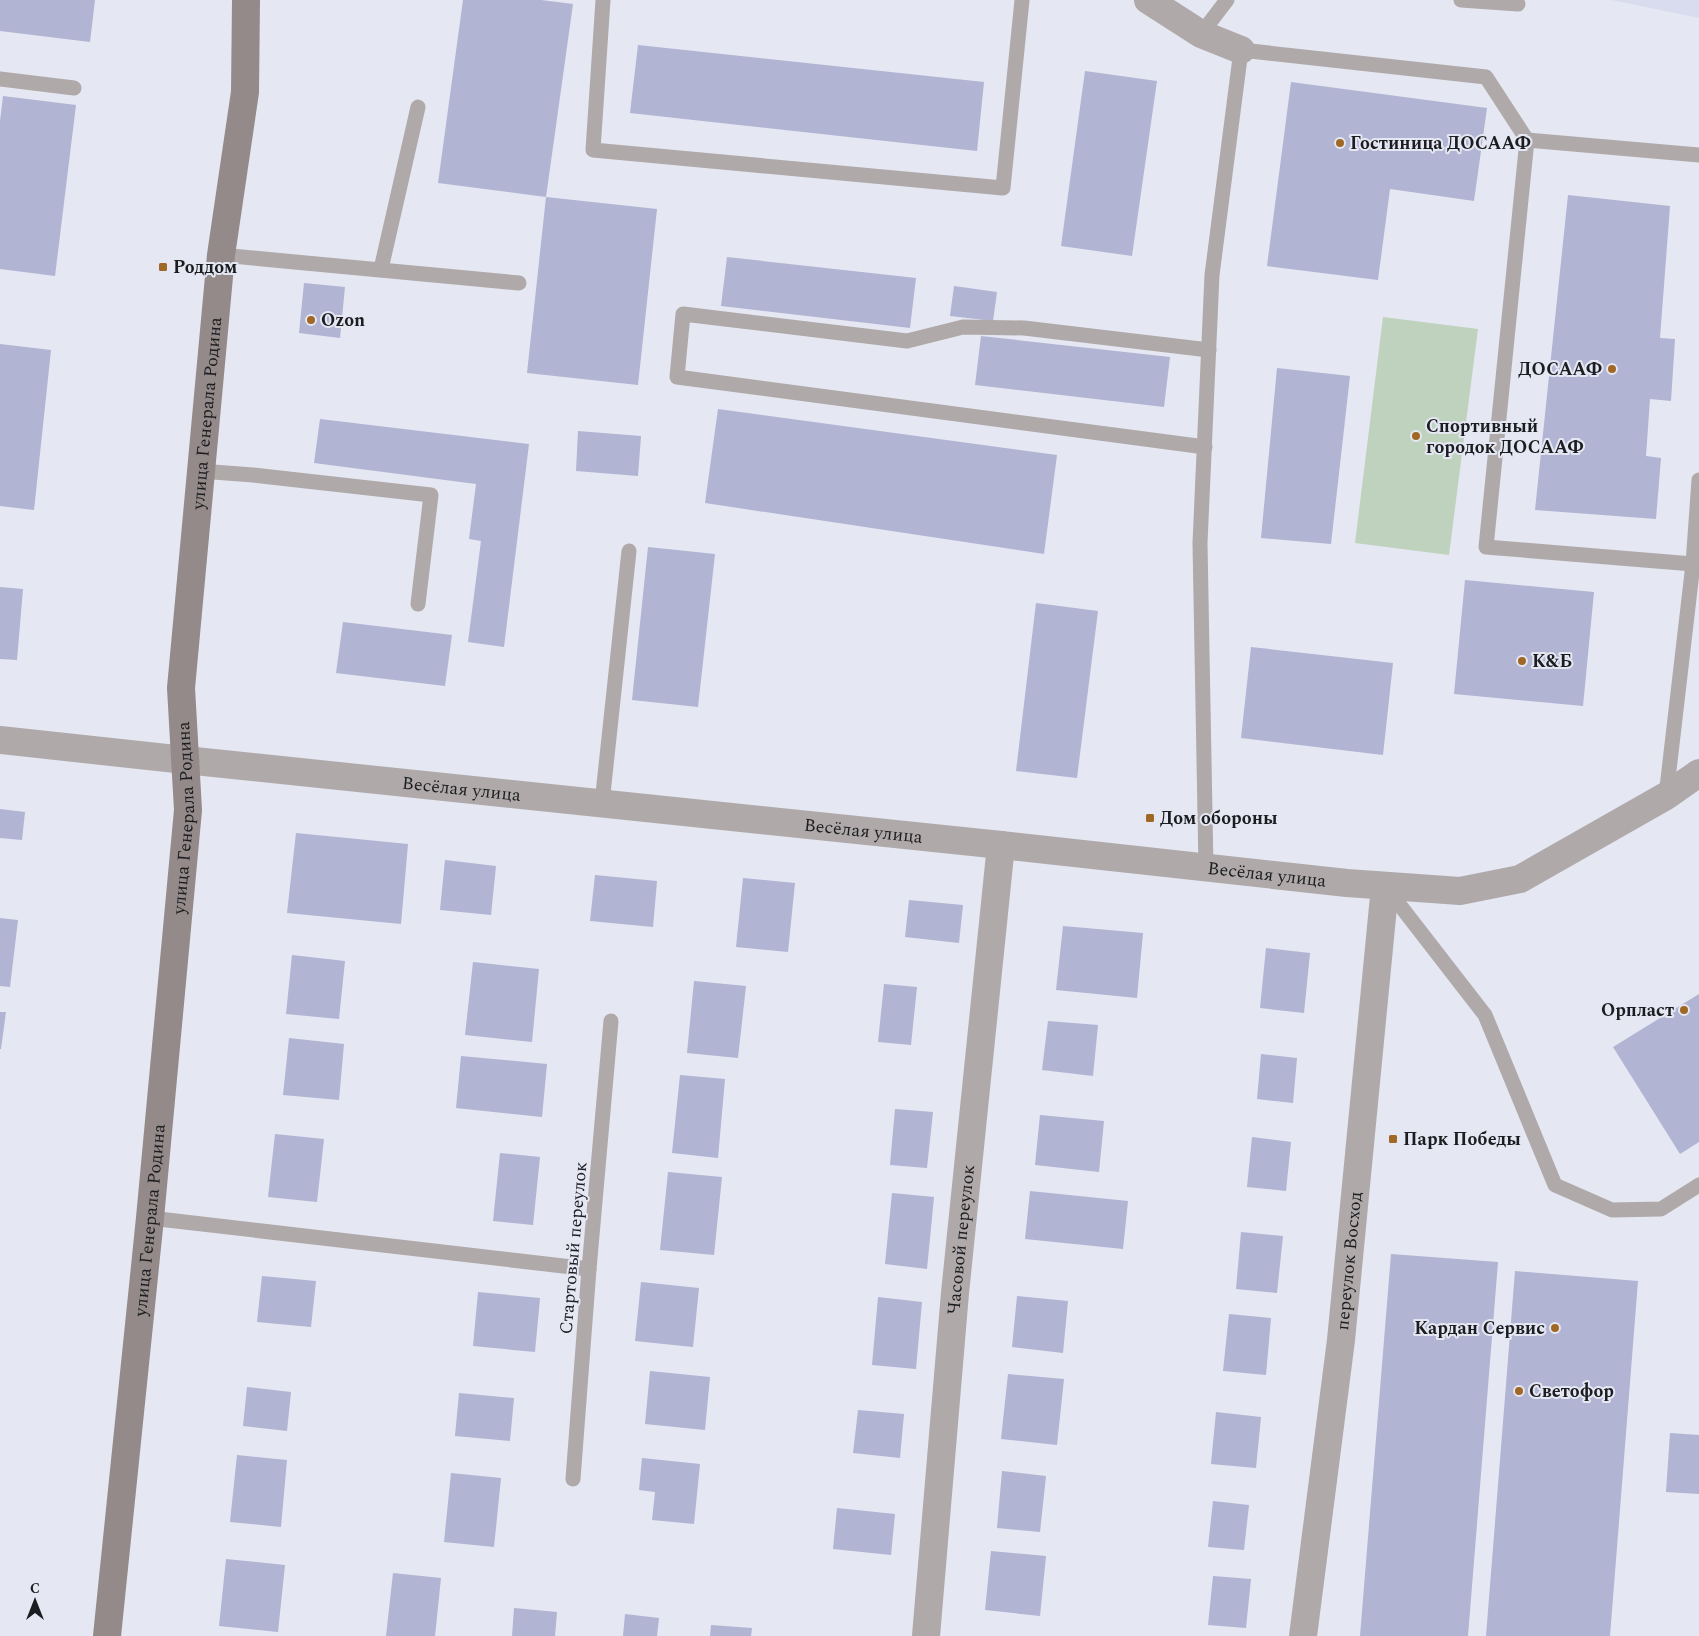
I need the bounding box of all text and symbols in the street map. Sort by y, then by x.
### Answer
place label: Гостиница ДОСААФ [1350,130,1531,157]
marker: Гостиница ДОСААФ [1334,137,1346,149]
place label: Роддом [173,254,237,281]
marker: Роддом [157,261,169,273]
place label: Ozon [321,307,365,334]
marker: Ozon [305,314,317,326]
street label: улица Генерала Родина [184,316,229,512]
place label: ДОСААФ [1518,356,1602,383]
marker: ДОСААФ [1606,363,1618,375]
place label: Спортивный городок ДОСААФ [1426,413,1584,461]
marker: Спортивный городок ДОСААФ [1410,430,1422,442]
place label: К&Б [1532,648,1572,675]
marker: К&Б [1516,655,1528,667]
street label: улица Генерала Родина [165,721,202,916]
street label: Весёлая улица [401,770,522,809]
place label: Дом обороны [1160,805,1278,832]
street label: Весёлая улица [803,812,924,851]
marker: Дом обороны [1144,812,1156,824]
street label: Весёлая улица [1206,855,1328,895]
place label: Орпласт [1601,997,1674,1024]
marker: Орпласт [1678,1004,1690,1016]
street label: улица Генерала Родина [127,1123,173,1319]
place label: Парк Победы [1403,1126,1521,1153]
marker: Парк Победы [1387,1133,1399,1145]
street label: Стартовый переулок [553,1161,594,1335]
street label: Часовой переулок [940,1163,982,1316]
street label: переулок Восход [1329,1190,1369,1331]
place label: Кардан Сервис [1414,1315,1545,1342]
marker: Кардан Сервис [1549,1322,1561,1334]
place label: Светофор [1529,1378,1614,1405]
marker: Светофор [1513,1385,1525,1397]
north arrow [10,1576,60,1626]
text: С [30,1578,40,1599]

